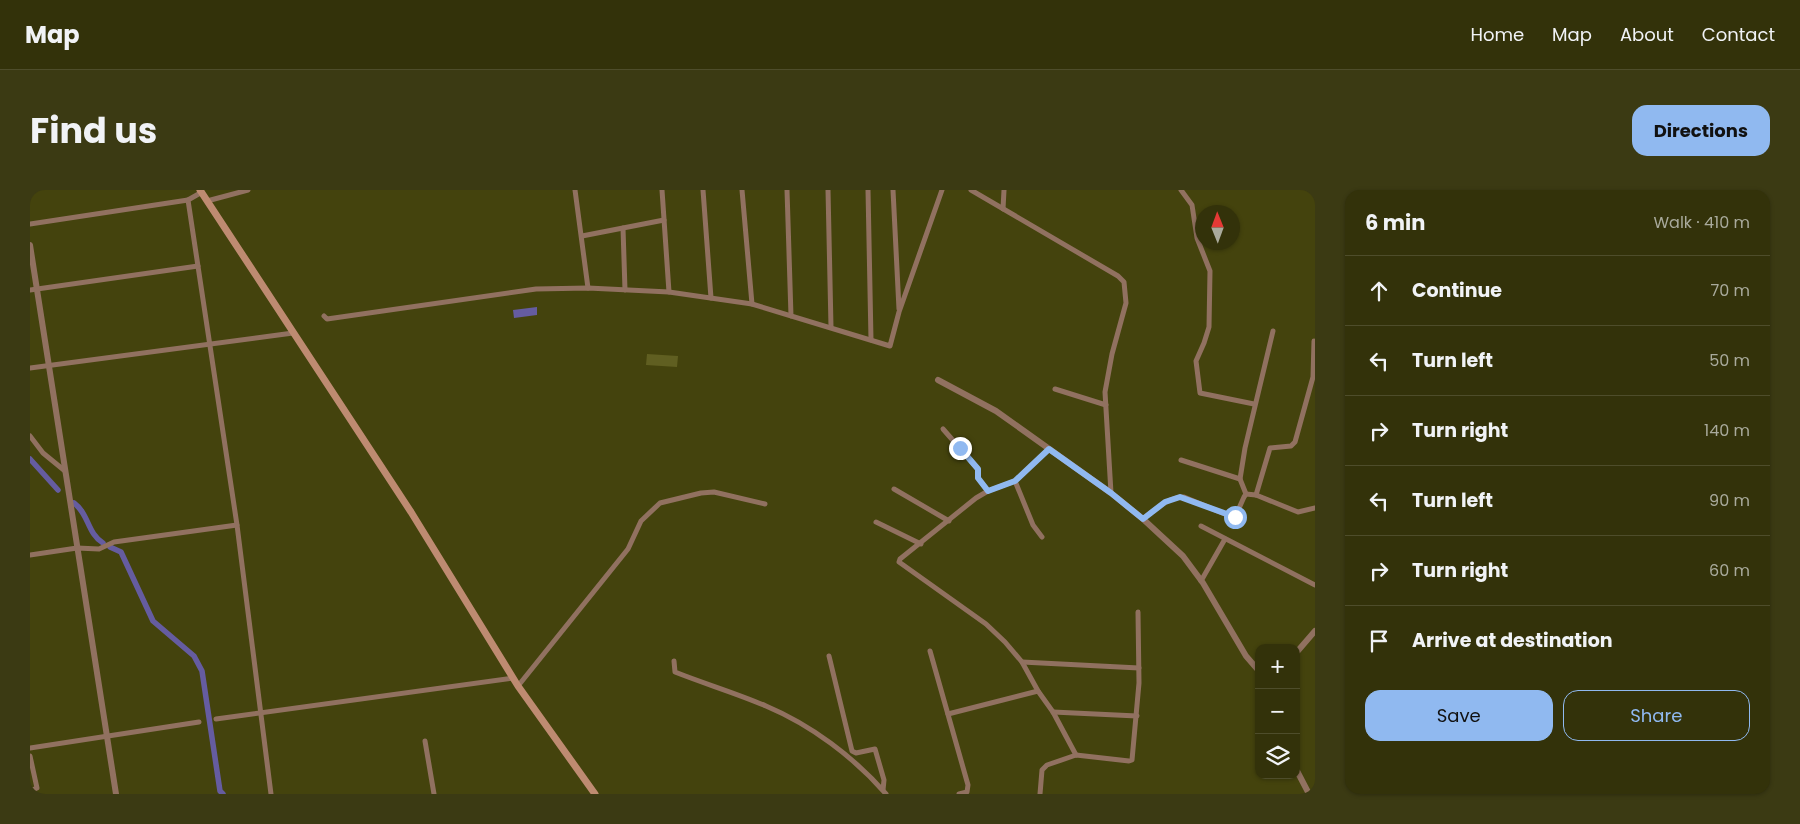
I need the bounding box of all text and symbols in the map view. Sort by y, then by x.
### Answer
text: Map [25,18,80,51]
text: Home [1470,22,1524,47]
text: Map [1552,22,1592,47]
text: About [1620,22,1674,47]
text: Contact [1702,22,1775,47]
button: Directions [1632,105,1770,156]
text: Find us [30,106,157,155]
north arrow [1195,205,1240,250]
text: 6 min [1365,208,1425,237]
text: Walk · 410 m [1653,211,1750,234]
icon: ahead [1365,277,1393,305]
text: Continue [1412,277,1502,304]
text: 70 m [1710,279,1750,302]
icon: left [1365,347,1393,375]
text: Turn left [1412,347,1493,374]
text: 50 m [1709,349,1750,372]
icon: right [1365,417,1393,445]
text: Turn right [1412,417,1508,444]
text: 140 m [1704,419,1750,442]
route end [949,437,972,460]
icon: left [1365,487,1393,515]
text: Turn left [1412,487,1493,514]
text: 90 m [1709,489,1750,512]
route start [1224,506,1247,529]
icon: right [1365,557,1393,585]
text: Turn right [1412,557,1508,584]
text: 60 m [1709,559,1750,582]
icon: arrive [1365,627,1393,655]
text: Arrive at destination [1412,627,1613,654]
map controls [1255,644,1300,779]
button: + [1255,644,1300,689]
button: − [1255,689,1300,734]
button: Save [1365,690,1553,741]
button: Share [1563,690,1750,741]
button: layers [1255,734,1300,779]

